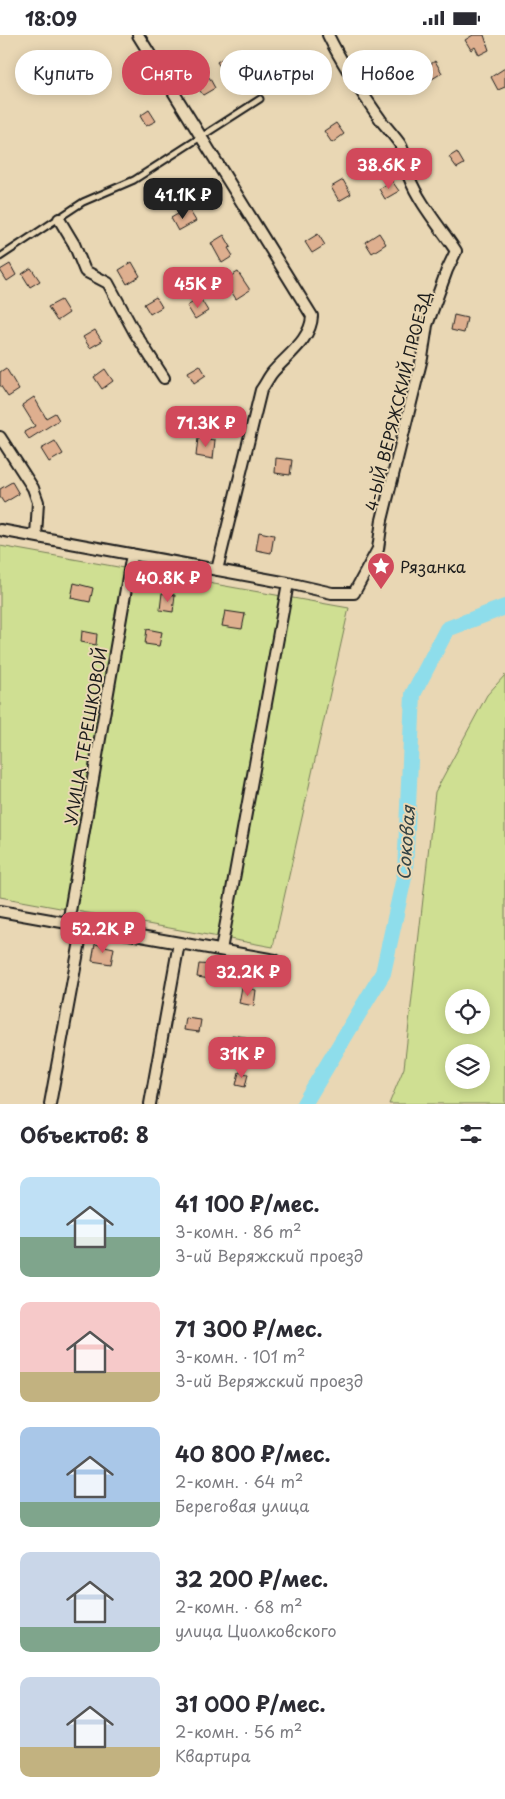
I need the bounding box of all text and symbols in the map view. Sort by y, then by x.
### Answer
text: 18:09 [25,4,77,32]
chip: Купить [15,50,112,95]
chip: Снять [122,50,210,95]
chip: Фильтры [220,50,332,95]
chip: Новое [342,50,433,95]
pin: 38.6K ₽ [343,147,435,190]
text: 38.6K ₽ [357,152,421,176]
pin: 41.1K ₽ [137,177,229,220]
text: 41.1K ₽ [154,182,212,206]
pin: 45K ₽ [163,267,233,309]
text: 45K ₽ [174,271,222,295]
street label: 4-ЫЙ ВЕРЯЖСКИЙ ПРОЕЗД [358,289,436,513]
pin: 71.3K ₽ [160,405,252,448]
text: 71.3K ₽ [177,410,235,434]
place icon: Рязанка [366,551,396,590]
place label: Рязанка [400,554,466,578]
pin: 40.8K ₽ [122,561,214,603]
text: 40.8K ₽ [136,565,200,589]
street label: УЛИЦА ТЕРЕШКОВОЙ [58,645,112,827]
water label: Соковая [389,804,421,881]
pin: 52.2K ₽ [57,911,149,954]
text: 52.2K ₽ [71,916,135,940]
pin: 32.2K ₽ [202,955,294,997]
text: 32.2K ₽ [216,959,280,983]
map controls [445,989,490,1089]
button: locate [445,989,490,1034]
pin: 31K ₽ [207,1037,277,1079]
text: 31K ₽ [219,1041,265,1065]
button: layers [445,1044,490,1089]
text: Объектов: 8 [20,1118,149,1150]
icon: filters [457,1120,485,1148]
text: 41 100 ₽/мес. [175,1187,320,1219]
icon: home [60,1197,120,1257]
text: 3-комн. · 86 m² [175,1219,302,1243]
text: 3-ий Веряжский проезд [175,1243,363,1267]
text: 71 300 ₽/мес. [175,1312,322,1344]
icon: home [60,1322,120,1382]
text: 3-комн. · 101 m² [175,1344,305,1368]
text: 3-ий Веряжский проезд [175,1368,363,1392]
text: 40 800 ₽/мес. [175,1437,330,1469]
icon: home [60,1447,120,1507]
text: 2-комн. · 64 m² [175,1469,303,1493]
text: Береговая улица [175,1493,309,1517]
text: 32 200 ₽/мес. [175,1562,328,1594]
icon: home [60,1572,120,1632]
text: 2-комн. · 68 m² [175,1594,302,1618]
text: улица Циолковского [175,1618,336,1642]
text: 31 000 ₽/мес. [175,1687,325,1719]
icon: home [60,1697,120,1757]
text: 2-комн. · 56 m² [175,1719,302,1743]
text: Квартира [175,1743,250,1767]

